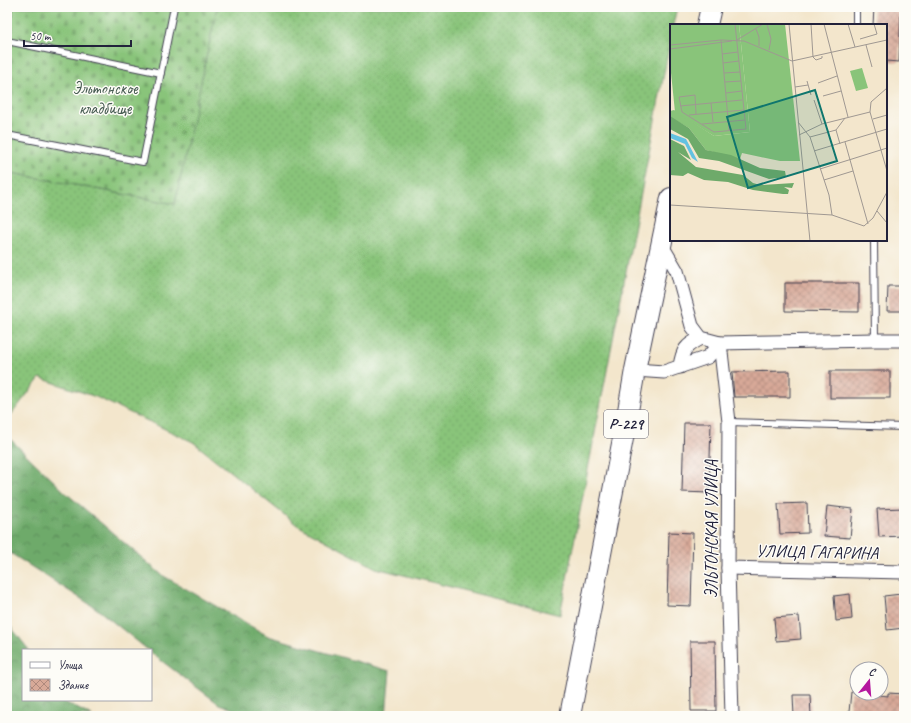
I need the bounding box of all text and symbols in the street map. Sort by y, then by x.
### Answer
scale bar [24,22,131,48]
inset map [670,24,887,241]
text: 50 m [30,28,52,44]
park label: Эльтонское кладбище [72,78,139,119]
road number: Р-229 [604,410,648,438]
street label: ЭЛЬТОНСКАЯ УЛИЦА [701,459,722,598]
street label: УЛИЦА ГАГАРИНА [756,540,880,564]
legend [22,649,152,701]
text: Улица [58,657,83,673]
north arrow [849,661,889,701]
text: С [867,664,878,679]
text: Здание [58,677,89,693]

